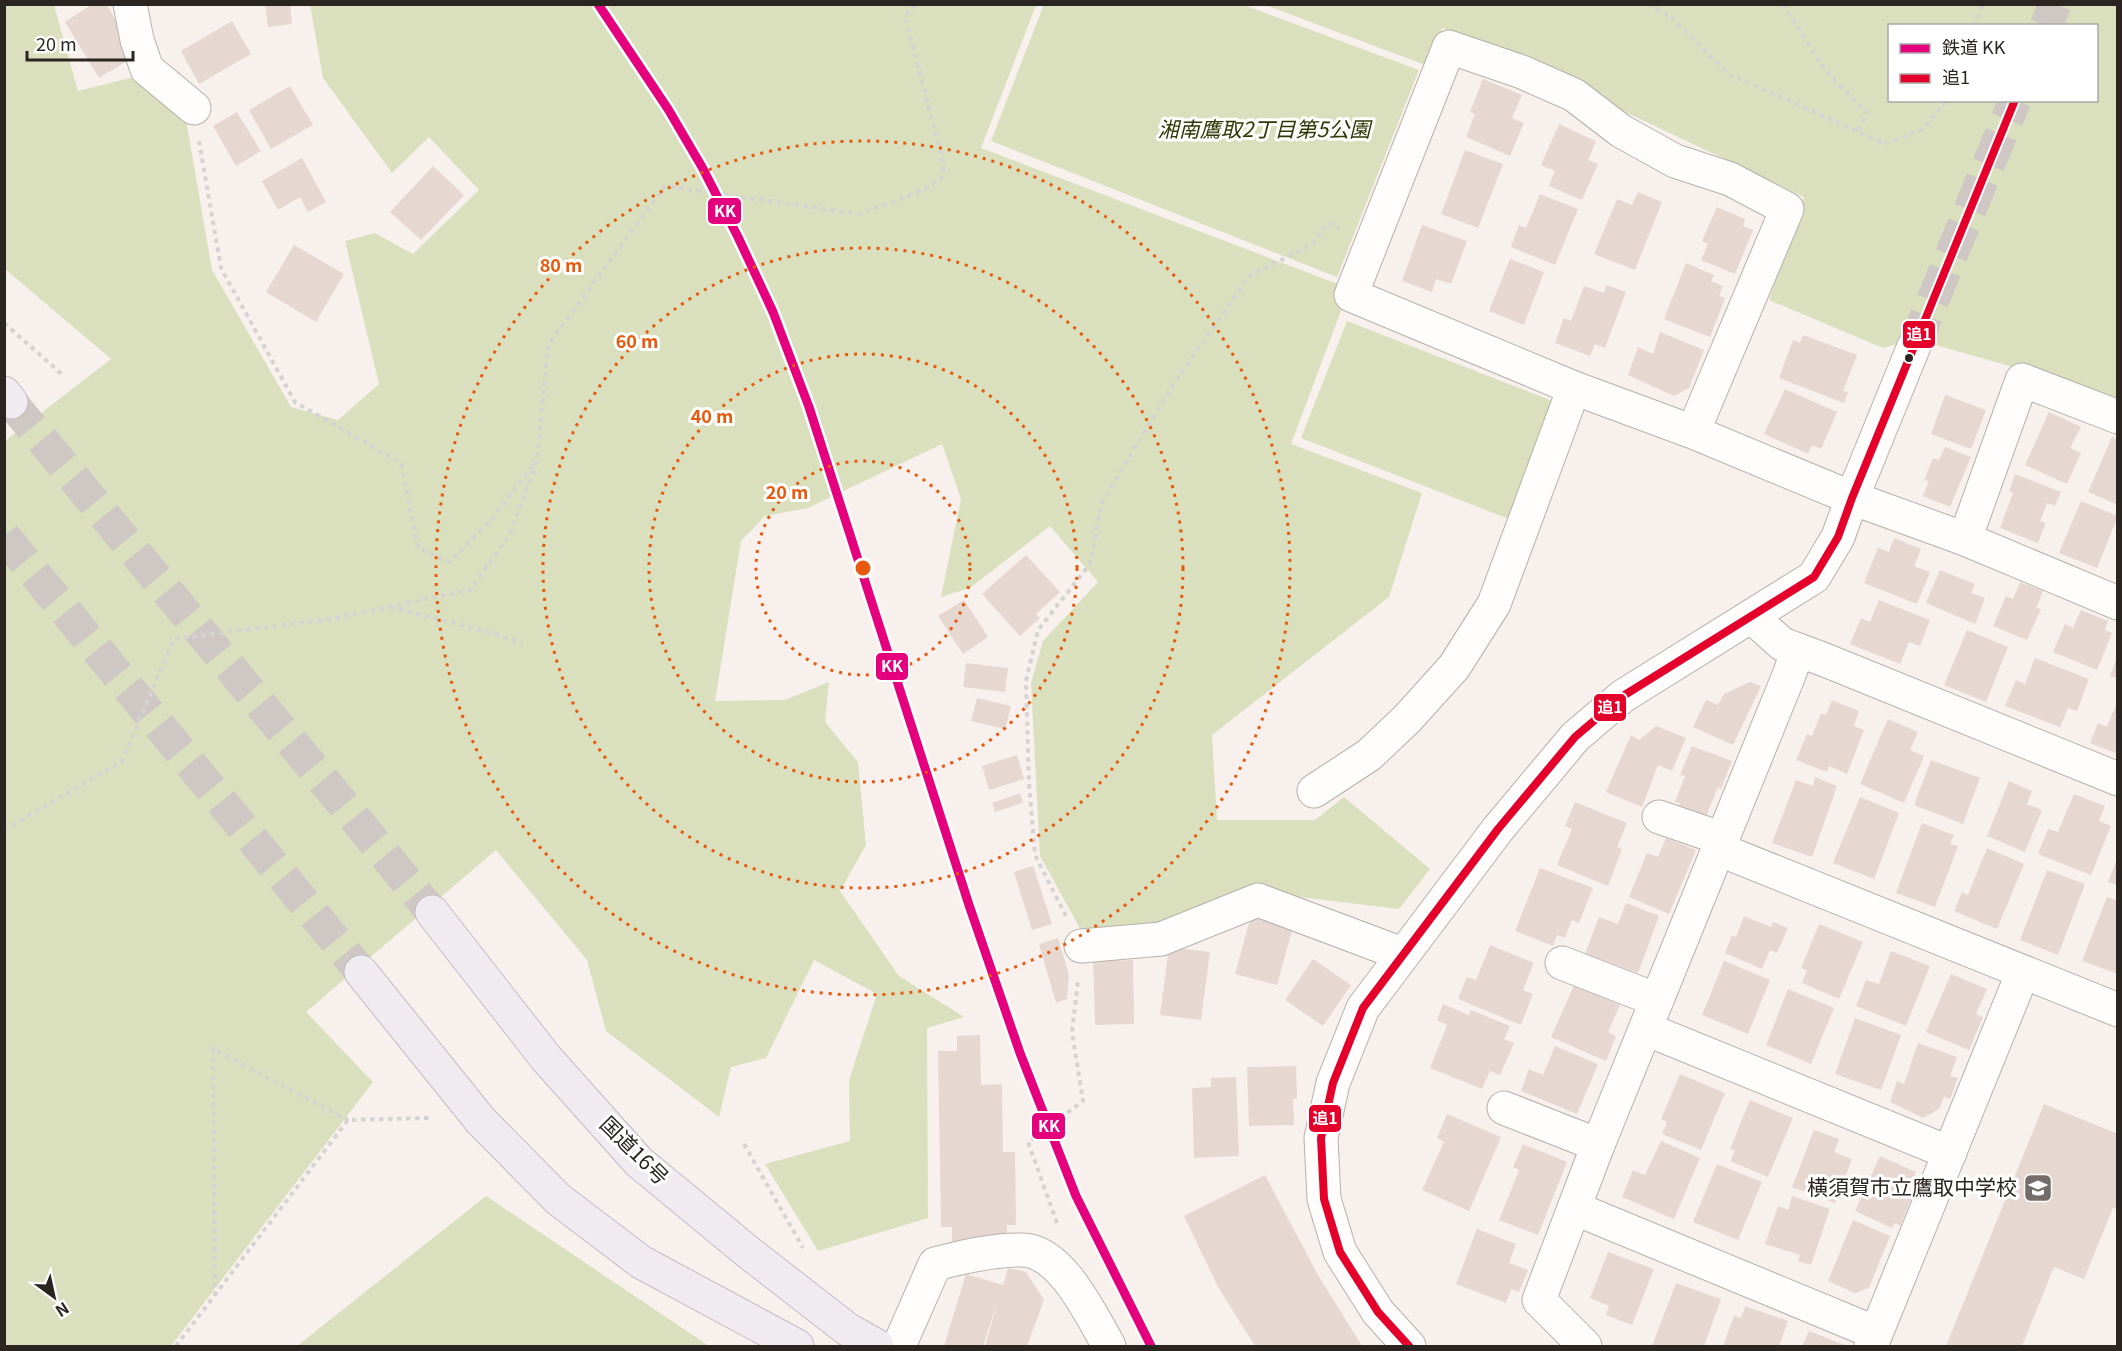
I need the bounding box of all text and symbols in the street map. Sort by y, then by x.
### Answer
scale bar [27,24,134,62]
legend [1888,24,2098,102]
text: 20 m [36,30,77,56]
text: 鉄道 KK [1942,33,2006,59]
text: 追1 [1942,63,1970,89]
park label: 湘南鷹取2丁目第5公園 [1158,113,1373,143]
line badge: KK [707,197,742,225]
text: KK [714,198,737,222]
text: 80 m [540,251,582,277]
line badge: 追1 [1902,320,1936,349]
text: 追1 [1906,321,1932,345]
text: 60 m [616,327,658,353]
unlabelled marker [1903,352,1915,364]
text: 40 m [691,402,733,428]
text: 20 m [766,478,808,504]
centre of rings [853,558,873,578]
line badge: KK [875,652,909,681]
text: KK [881,653,904,677]
line badge: 追1 [1593,693,1627,722]
text: 追1 [1597,694,1623,718]
line badge: 追1 [1308,1104,1342,1133]
text: 追1 [1312,1105,1338,1129]
street label: 国道16号 [594,1108,677,1191]
line badge: KK [1031,1112,1066,1140]
text: KK [1038,1113,1061,1137]
place label: 横須賀市立鷹取中学校 [1807,1171,2017,1201]
school or university icon: 横須賀市立鷹取中学校 [2022,1172,2054,1204]
north arrow [24,1267,84,1327]
text: N [51,1297,74,1324]

